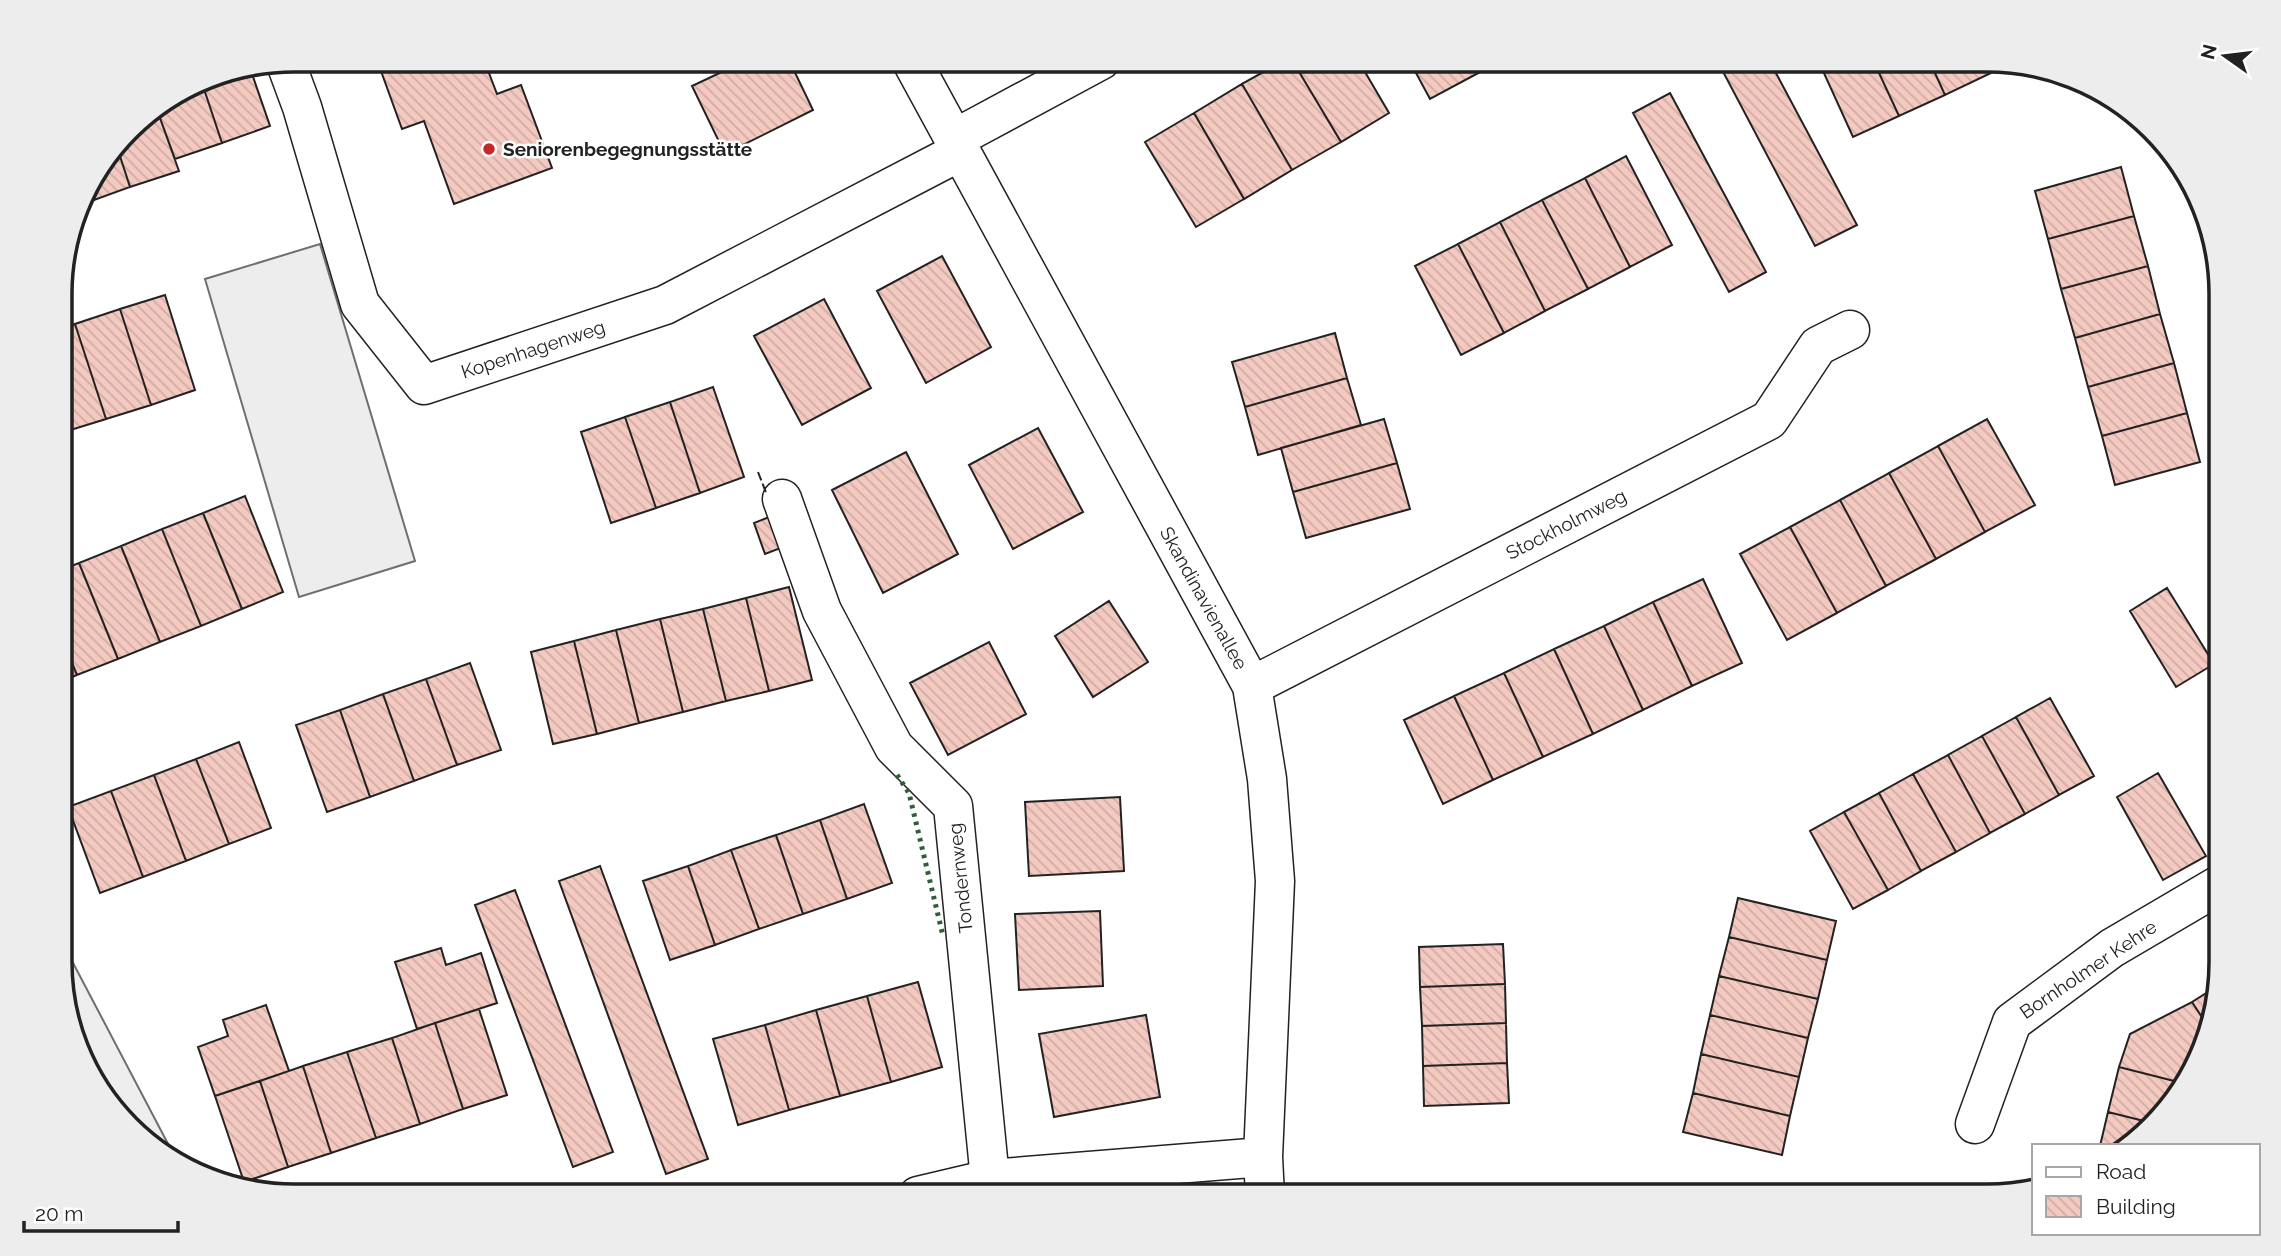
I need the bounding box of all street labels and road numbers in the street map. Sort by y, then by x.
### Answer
street label: Kopenhagenweg [458,315,608,383]
street label: Stockholmweg [1502,484,1630,564]
street label: Skandinavienallee [1156,523,1252,673]
street label: Tondernweg [943,822,977,934]
street label: Bornholmer Kehre [2015,915,2161,1023]

